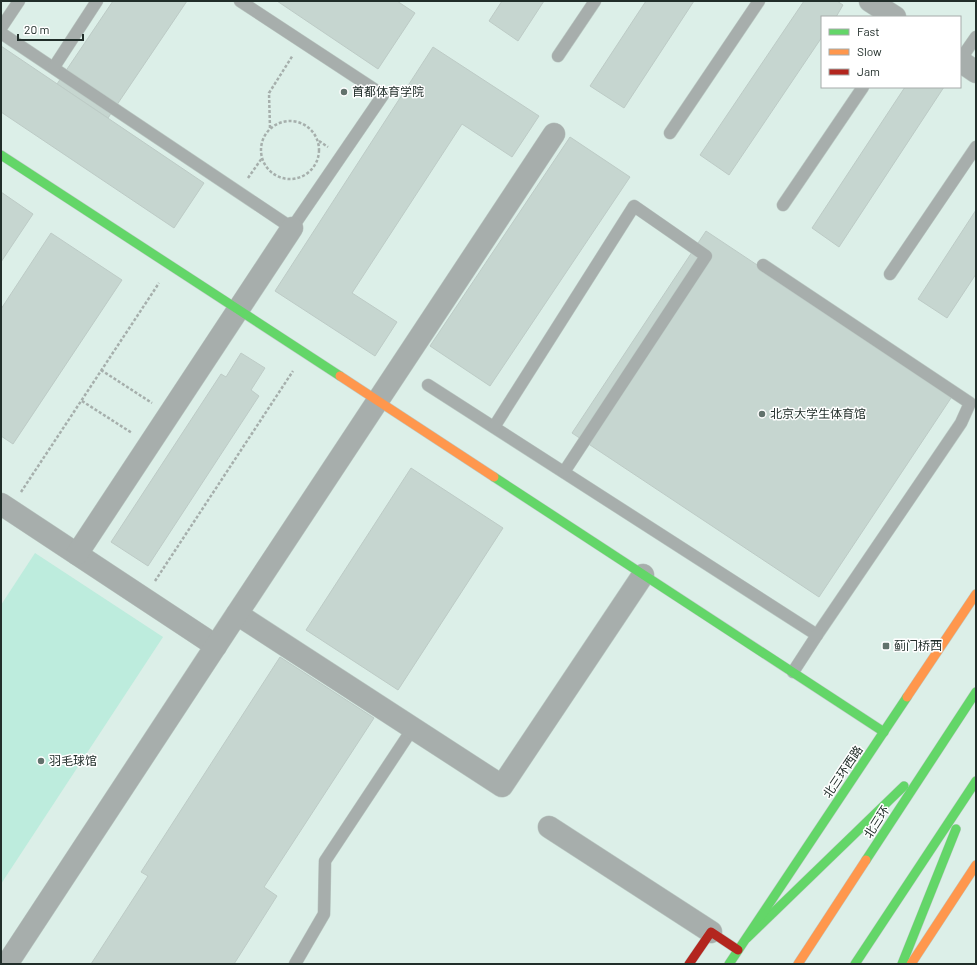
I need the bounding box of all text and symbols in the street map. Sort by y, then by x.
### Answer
scale bar [18,16,83,42]
legend [821,16,961,88]
text: 20 m [24,22,50,36]
text: Fast [857,24,880,38]
text: Slow [857,44,882,58]
text: Jam [857,64,880,78]
place label: 首都体育学院 [352,84,424,98]
marker: 首都体育学院 [339,87,349,97]
place label: 北京大学生体育馆 [770,406,866,420]
marker: 北京大学生体育馆 [757,409,767,419]
place label: 蓟门桥西 [894,638,942,652]
marker: 蓟门桥西 [881,641,891,651]
street label: 北三环西路 [820,743,865,800]
place label: 羽毛球馆 [49,753,97,767]
marker: 羽毛球馆 [36,756,46,766]
street label: 北三环 [860,803,892,840]

